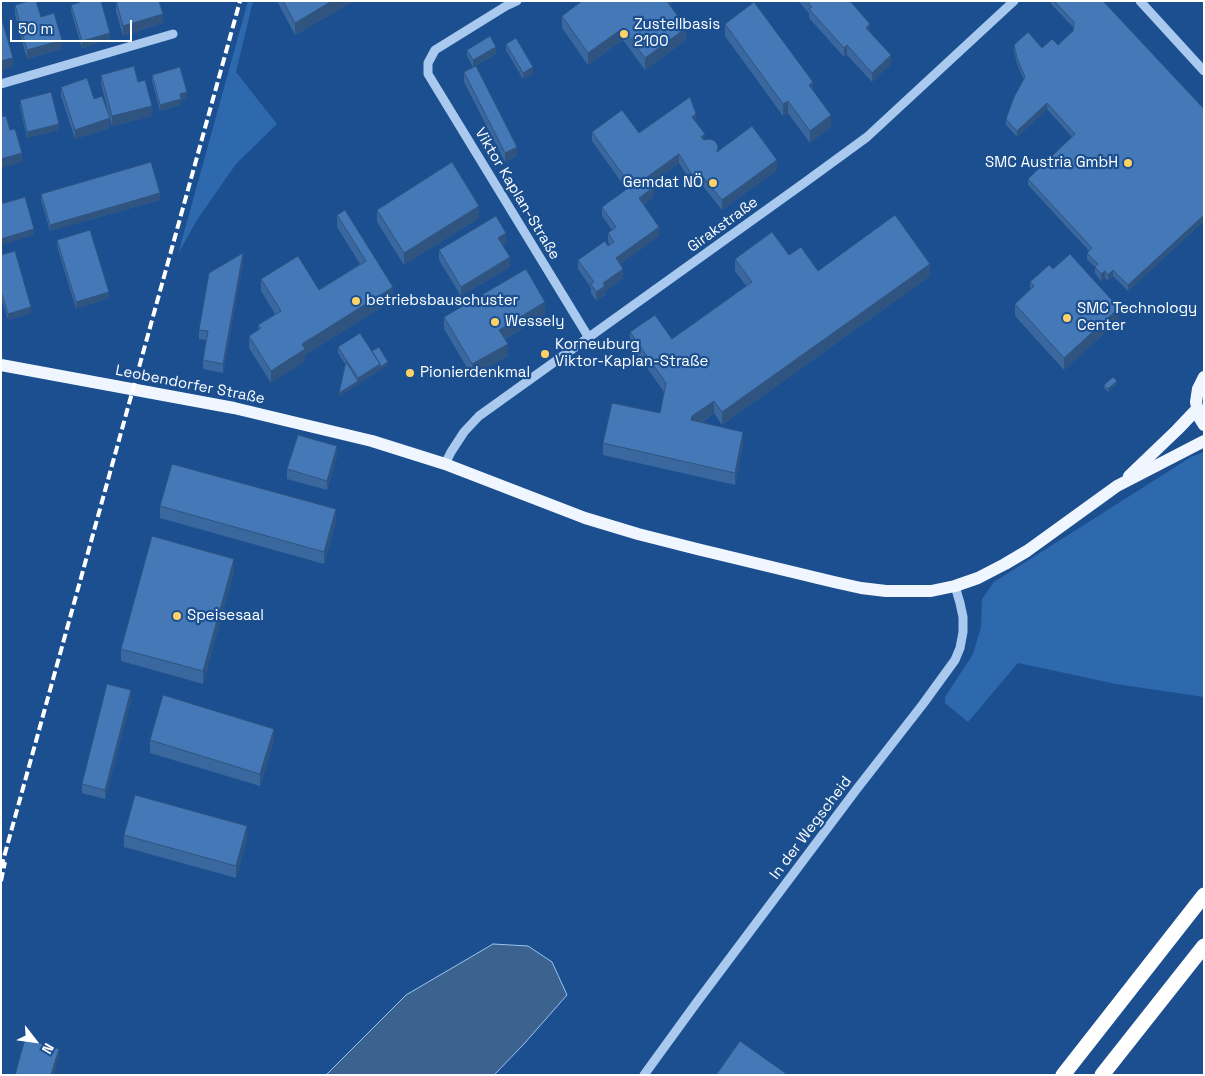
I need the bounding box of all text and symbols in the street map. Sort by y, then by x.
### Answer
scale bar [12,10,135,42]
place label: Zustellbasis 2100 [634,16,720,51]
text: 50 m [18,19,53,38]
marker: Zustellbasis 2100 [618,28,630,40]
street label: Viktor Kaplan-Straße [470,125,564,263]
place label: SMC Austria GmbH [985,154,1118,172]
marker: SMC Austria GmbH [1122,157,1134,169]
place label: Gemdat NÖ [623,174,703,192]
marker: Gemdat NÖ [707,177,719,189]
street label: Girakstraße [684,193,762,257]
place label: betriebsbauschuster [366,292,518,310]
marker: betriebsbauschuster [350,295,362,307]
place label: SMC Technology Center [1077,300,1197,335]
marker: SMC Technology Center [1061,312,1073,324]
place label: Wessely [505,313,564,331]
marker: Wessely [489,316,501,328]
place label: Korneuburg Viktor-Kaplan-Straße [555,336,708,371]
marker: Korneuburg Viktor-Kaplan-Straße [539,348,551,360]
street label: Leobendorfer Straße [114,362,266,408]
place label: Pionierdenkmal [420,364,530,382]
marker: Pionierdenkmal [404,367,416,379]
place label: Speisesaal [187,607,264,625]
marker: Speisesaal [171,610,183,622]
street label: In der Wegscheid [766,773,856,883]
north arrow [10,1016,60,1066]
text: N [38,1040,58,1057]

